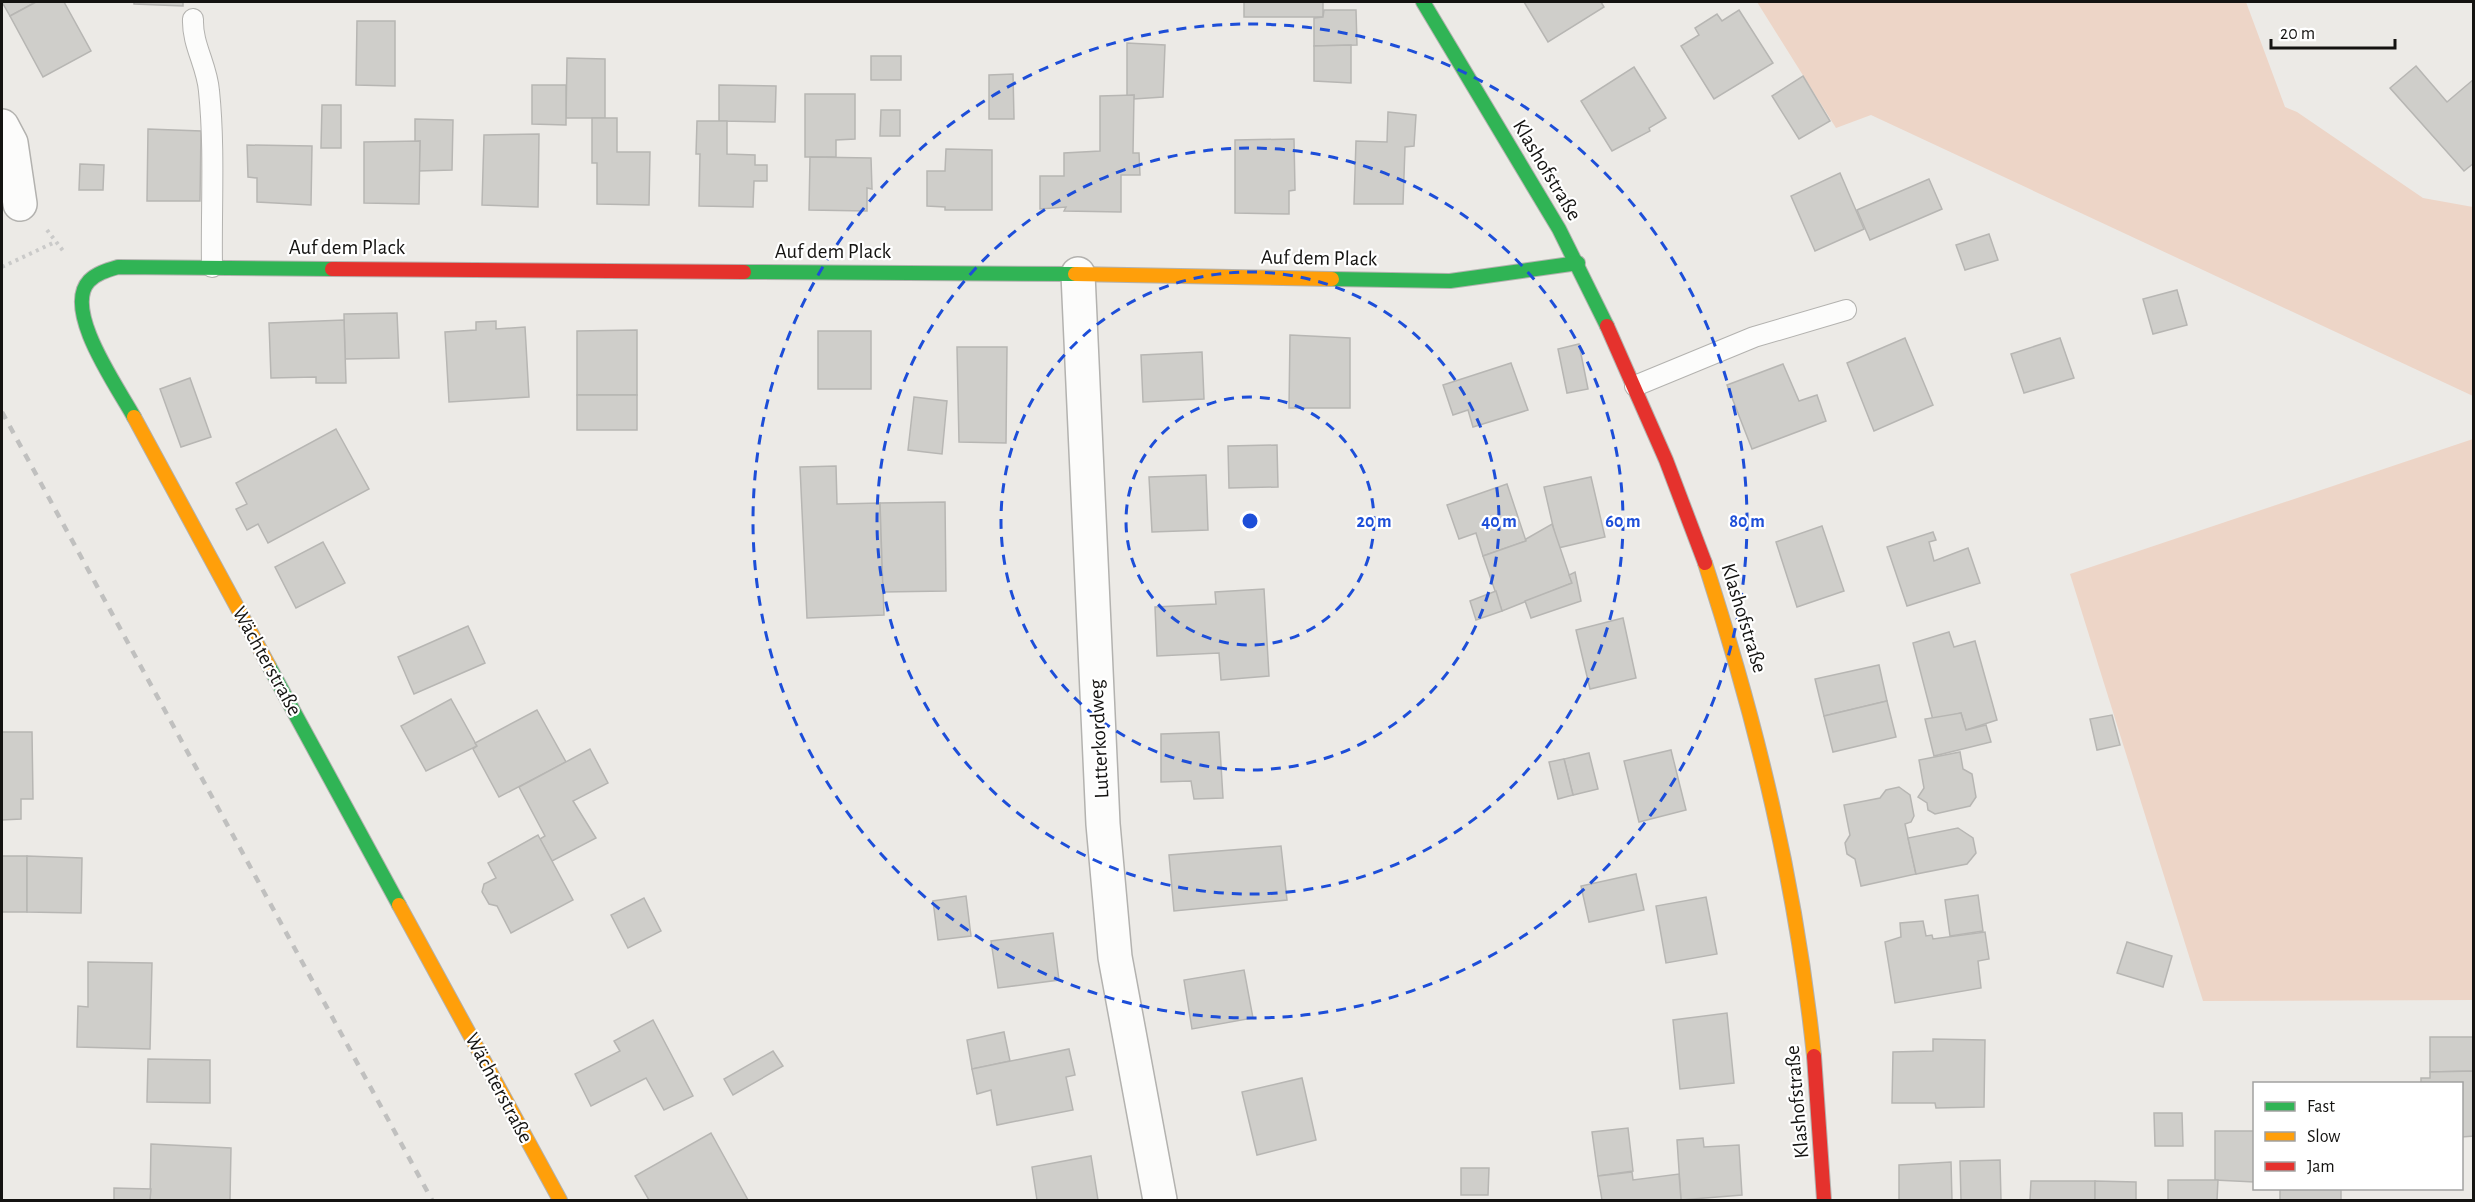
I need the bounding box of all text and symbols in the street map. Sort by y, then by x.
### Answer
scale bar [2271,12,2396,50]
text: 20 m [2280,25,2315,43]
street label: Klashofstraße [1509,116,1585,224]
street label: Auf dem Plack [289,237,406,258]
street label: Auf dem Plack [775,241,892,262]
street label: Auf dem Plack [1261,246,1378,270]
centre of rings [1240,511,1260,531]
text: 20 m [1356,513,1392,531]
text: 40 m [1481,513,1517,531]
text: 60 m [1605,513,1641,531]
text: 80 m [1729,513,1765,531]
street label: Klashofstraße [1717,561,1771,675]
street label: Wächterstraße [228,603,306,719]
street label: Lutterkordweg [1085,678,1113,799]
street label: Wächterstraße [461,1030,537,1146]
street label: Klashofstraße [1782,1045,1812,1159]
legend [2253,1082,2463,1190]
text: Fast [2307,1098,2335,1116]
text: Slow [2307,1128,2340,1146]
text: Jam [2307,1158,2335,1176]

